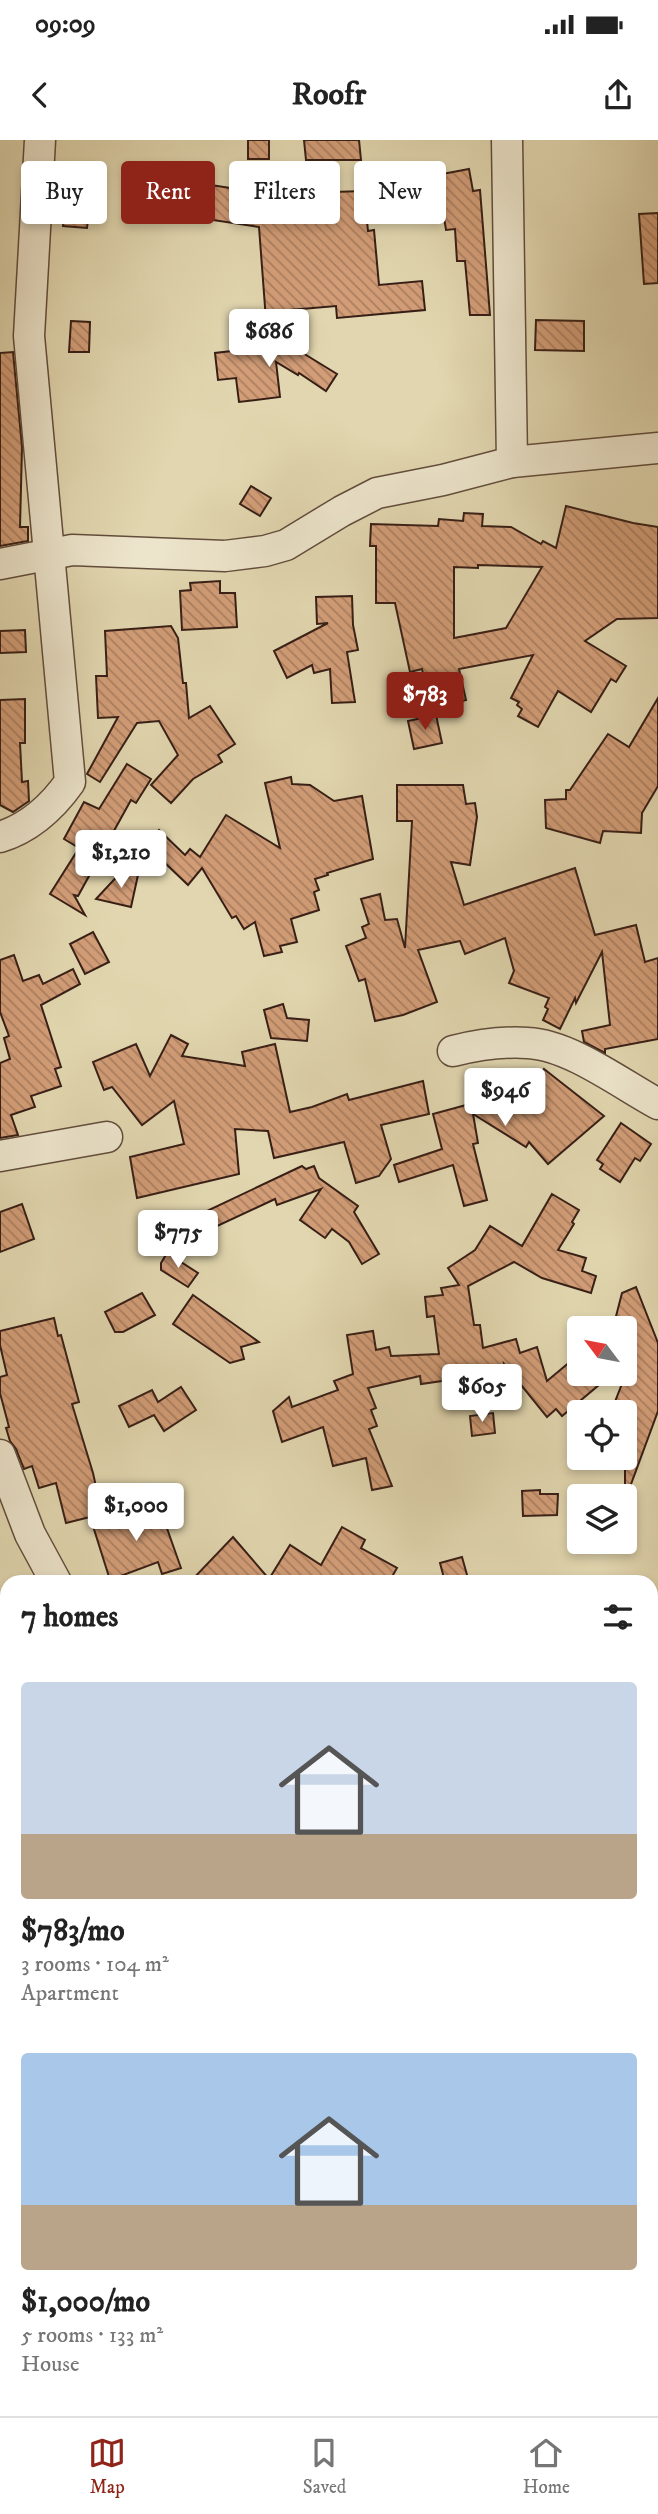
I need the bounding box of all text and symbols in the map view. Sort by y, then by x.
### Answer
text: 09:09 [35,8,96,41]
text: Roofr [292,75,366,115]
icon: back [21,76,59,114]
icon: share [599,76,637,114]
chip: Buy [21,161,107,224]
chip: Rent [121,161,215,224]
chip: Filters [229,161,340,224]
chip: New [354,161,446,224]
pin: $686 [228,310,310,369]
text: $686 [245,317,293,346]
pin: $783 [384,672,466,732]
text: $783 [403,680,447,709]
pin: $1,210 [64,830,178,890]
text: $1,210 [91,838,151,867]
pin: $946 [464,1068,546,1128]
text: $946 [480,1076,530,1105]
pin: $775 [137,1210,219,1270]
text: $775 [154,1218,202,1247]
north arrow [567,1316,637,1386]
map controls [567,1316,637,1554]
pin: $605 [441,1364,523,1424]
text: $605 [458,1372,506,1401]
button: locate [567,1400,637,1470]
pin: $1,000 [79,1484,193,1543]
button: layers [567,1484,637,1554]
text: $1,000 [104,1491,168,1520]
icon: filters [599,1598,637,1636]
text: 7 homes [21,1599,118,1636]
icon: home [266,1727,392,1853]
text: $783/mo [21,1913,125,1950]
text: 3 rooms · 104 m² [21,1950,169,1979]
text: Apartment [21,1979,119,2008]
icon: home [266,2098,392,2224]
text: $1,000/mo [21,2284,150,2321]
text: 5 rooms · 133 m² [21,2321,163,2350]
text: House [21,2350,79,2379]
tab: Map [88,2434,126,2499]
tab: Saved [303,2434,346,2499]
tab: Home [523,2434,570,2499]

